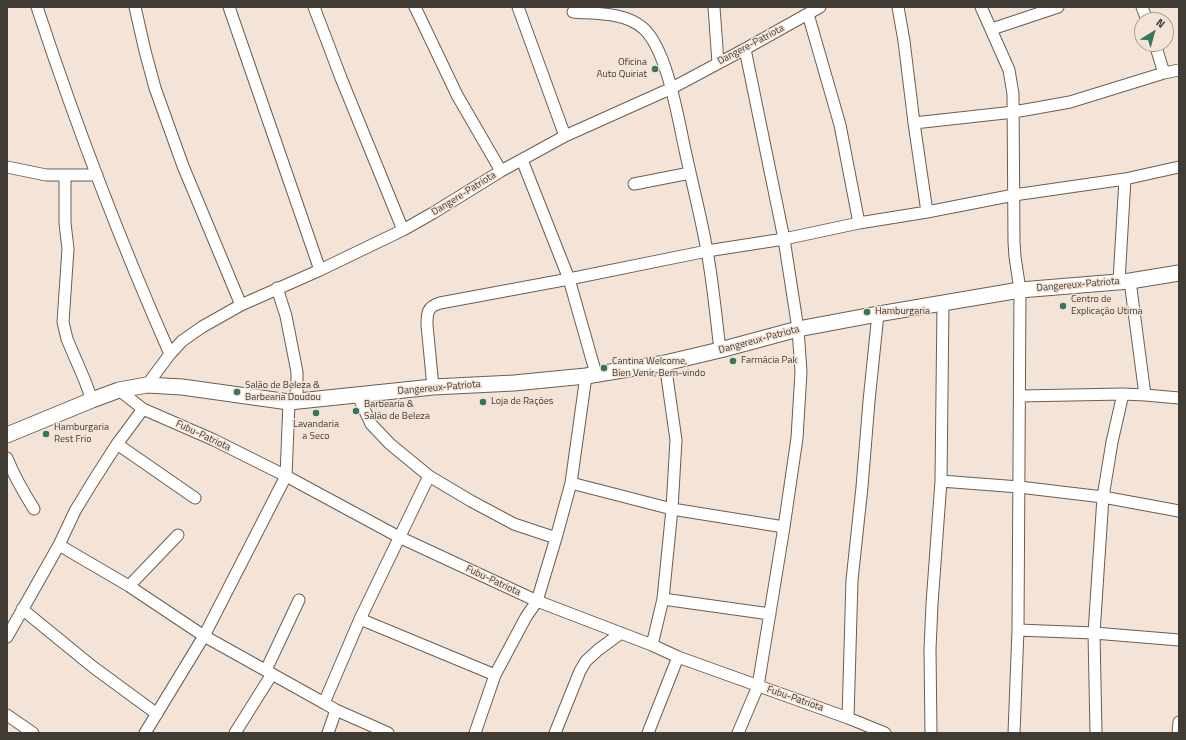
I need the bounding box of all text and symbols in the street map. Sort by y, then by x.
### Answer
north arrow [1134,12,1174,52]
text: N [1153,15,1168,32]
street label: Dangere-Patriota [716,22,786,68]
place label: Oficina Auto Quiriat [596,57,647,80]
marker: Oficina Auto Quiriat [650,64,660,74]
street label: Dangere-Patriota [430,169,498,219]
street label: Dangereux-Patriota [1036,275,1120,295]
place label: Centro de Explicação Utima [1071,294,1143,318]
marker: Centro de Explicação Utima [1058,301,1068,311]
place label: Hamburgaria [875,306,930,318]
marker: Hamburgaria [862,307,872,317]
street label: Dangereux-Patriota [717,323,801,357]
place label: Farmácia Pak [741,355,797,367]
place label: Cantina Welcome, Bien Venir, Bem-vindo [612,356,705,380]
marker: Farmácia Pak [728,356,738,366]
marker: Cantina Welcome, Bien Venir, Bem-vindo [599,363,609,373]
street label: Dangereux-Patriota [397,378,481,398]
place label: Salão de Beleza & Barbearia Doudou [245,380,321,404]
marker: Salão de Beleza & Barbearia Doudou [232,387,242,397]
place label: Loja de Rações [491,396,553,408]
marker: Loja de Rações [478,397,488,407]
place label: Barbearia & Salão de Beleza [364,399,430,422]
marker: Barbearia & Salão de Beleza [351,406,361,416]
marker: Lavandaria a Seco [311,408,321,418]
street label: Fubu-Patriota [174,418,232,454]
place label: Lavandaria a Seco [293,419,339,442]
place label: Hamburgaria Rest Frio [54,422,109,446]
marker: Hamburgaria Rest Frio [41,429,51,439]
street label: Fubu-Patriota [464,563,522,599]
street label: Fubu-Patriota [765,684,825,714]

